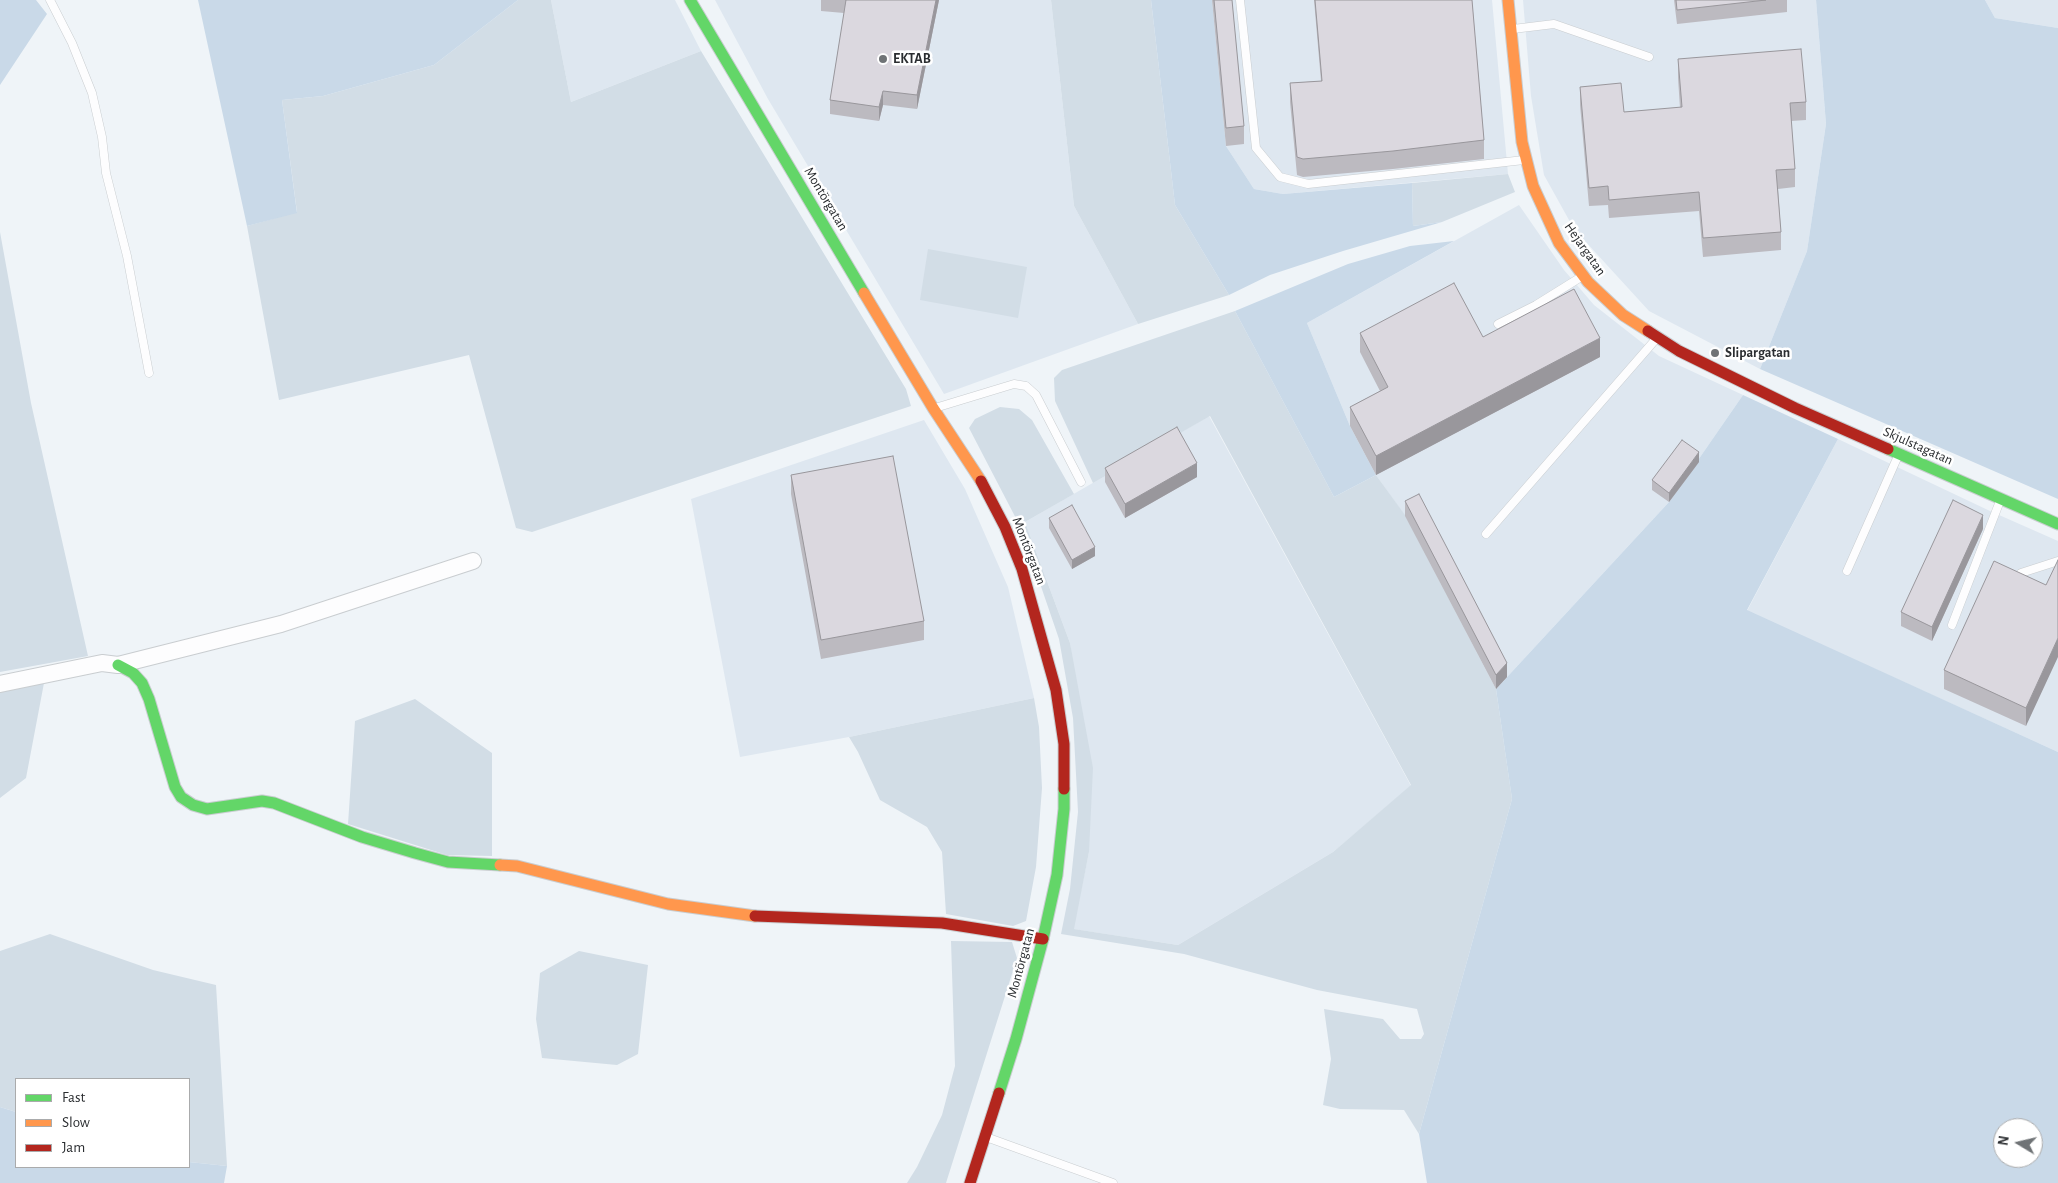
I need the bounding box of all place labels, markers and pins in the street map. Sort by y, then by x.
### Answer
place label: EKTAB [893,51,931,67]
marker: EKTAB [877,53,889,65]
place label: Slipargatan [1725,345,1790,361]
marker: Slipargatan [1709,347,1721,359]

